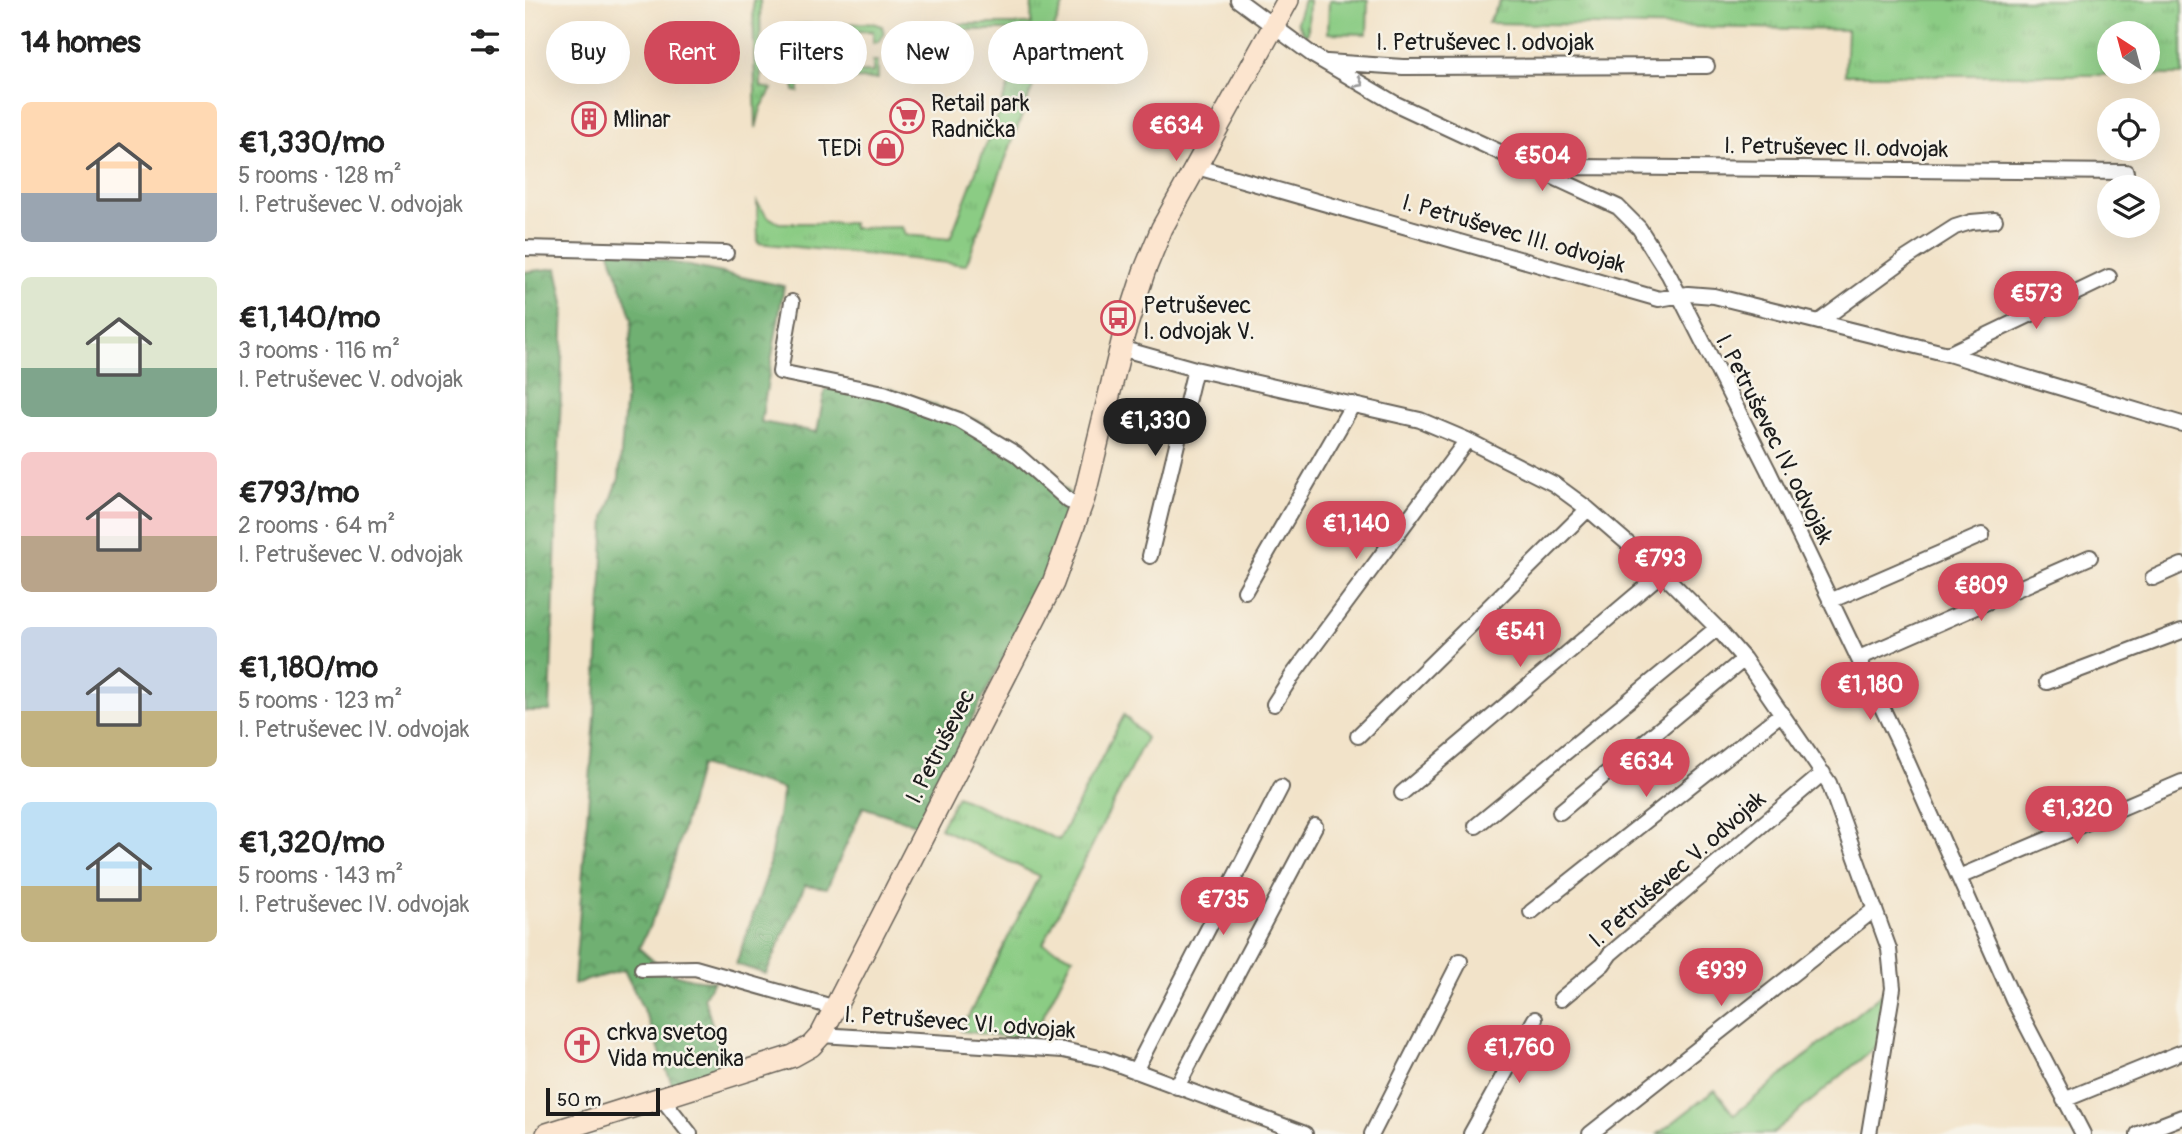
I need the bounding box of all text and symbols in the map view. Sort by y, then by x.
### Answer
chip: Buy [546,21,630,84]
chip: Rent [644,21,740,84]
chip: Filters [754,21,867,84]
chip: New [881,21,974,84]
chip: Apartment [988,21,1148,84]
north arrow [2097,21,2159,84]
map controls [2097,21,2160,238]
icon: filters [466,23,504,61]
text: 14 homes [21,24,141,61]
street label: I. Petruševec I. odvojak [1376,28,1594,57]
one-way arrow [1352,75,1365,88]
place label: Retail park Radnička [931,89,1030,144]
supermarket icon: Retail park Radnička [888,97,926,135]
button: locate [2097,98,2160,161]
building icon: Mlinar [570,100,608,138]
pin: €634 [1135,104,1217,163]
place label: Mlinar [613,105,671,134]
text: €634 [1149,111,1203,140]
text: €1,330/mo [238,124,385,161]
shop icon: TEDi [867,129,905,167]
icon: home [77,130,161,214]
street label: I. Petruševec II. odvojak [1723,131,1949,164]
place label: TEDi [818,134,861,163]
pin: €504 [1501,134,1583,193]
text: €504 [1514,141,1570,170]
text: 5 rooms · 128 m² [238,161,402,190]
button: layers [2097,175,2160,238]
street label: I. Petruševec III. odvojak [1399,188,1629,279]
text: I. Petruševec V. odvojak [238,190,463,219]
pin: €573 [1995,272,2077,331]
text: €573 [2010,279,2062,308]
place label: Petruševec I. odvojak V. [1143,291,1255,346]
text: €1,140/mo [238,299,380,336]
bus stop icon: Petruševec I. odvojak V. [1099,299,1137,337]
icon: home [77,305,161,389]
street label: I. Petruševec IV. odvojak [1709,330,1840,549]
text: 3 rooms · 116 m² [238,336,400,365]
text: I. Petruševec V. odvojak [238,365,463,394]
pin: €1,330 [1098,398,1212,458]
text: €1,330 [1119,406,1191,435]
text: €793/mo [238,474,359,511]
icon: home [77,480,161,564]
pin: €1,140 [1299,502,1413,561]
text: €1,140 [1322,509,1390,538]
text: 2 rooms · 64 m² [238,511,395,540]
pin: €793 [1619,536,1701,596]
text: I. Petruševec V. odvojak [238,540,463,569]
text: €793 [1634,544,1686,573]
pin: €809 [1940,564,2022,623]
text: €809 [1954,571,2008,600]
pin: €541 [1479,610,1561,669]
text: €541 [1495,617,1545,646]
text: €1,180/mo [238,649,378,686]
icon: home [77,655,161,739]
pin: €1,180 [1813,662,1927,722]
text: €1,180 [1837,670,1903,699]
street label: I. Petruševec [899,684,982,808]
text: 5 rooms · 123 m² [238,686,402,715]
text: I. Petruševec IV. odvojak [238,715,469,744]
pin: €634 [1605,740,1687,799]
text: €634 [1619,747,1673,776]
street label: I. Petruševec V. odvojak [1583,784,1772,954]
pin: €1,320 [2020,786,2134,846]
text: €1,320 [2041,794,2113,823]
text: €1,320/mo [238,824,385,861]
icon: home [77,830,161,914]
text: 5 rooms · 143 m² [238,861,403,890]
pin: €735 [1182,878,1264,937]
text: €735 [1197,885,1249,914]
text: I. Petruševec IV. odvojak [238,890,469,919]
pin: €939 [1680,948,1762,1008]
text: €939 [1695,956,1747,985]
street label: I. Petruševec VI. odvojak [843,1000,1077,1045]
place label: crkva svetog Vida mučenika [607,1018,744,1073]
church icon: crkva svetog Vida mučenika [563,1026,601,1064]
pin: €1,760 [1462,1026,1576,1085]
text: €1,760 [1483,1033,1555,1062]
scale bar [546,1085,660,1117]
text: 50 m [557,1088,601,1112]

